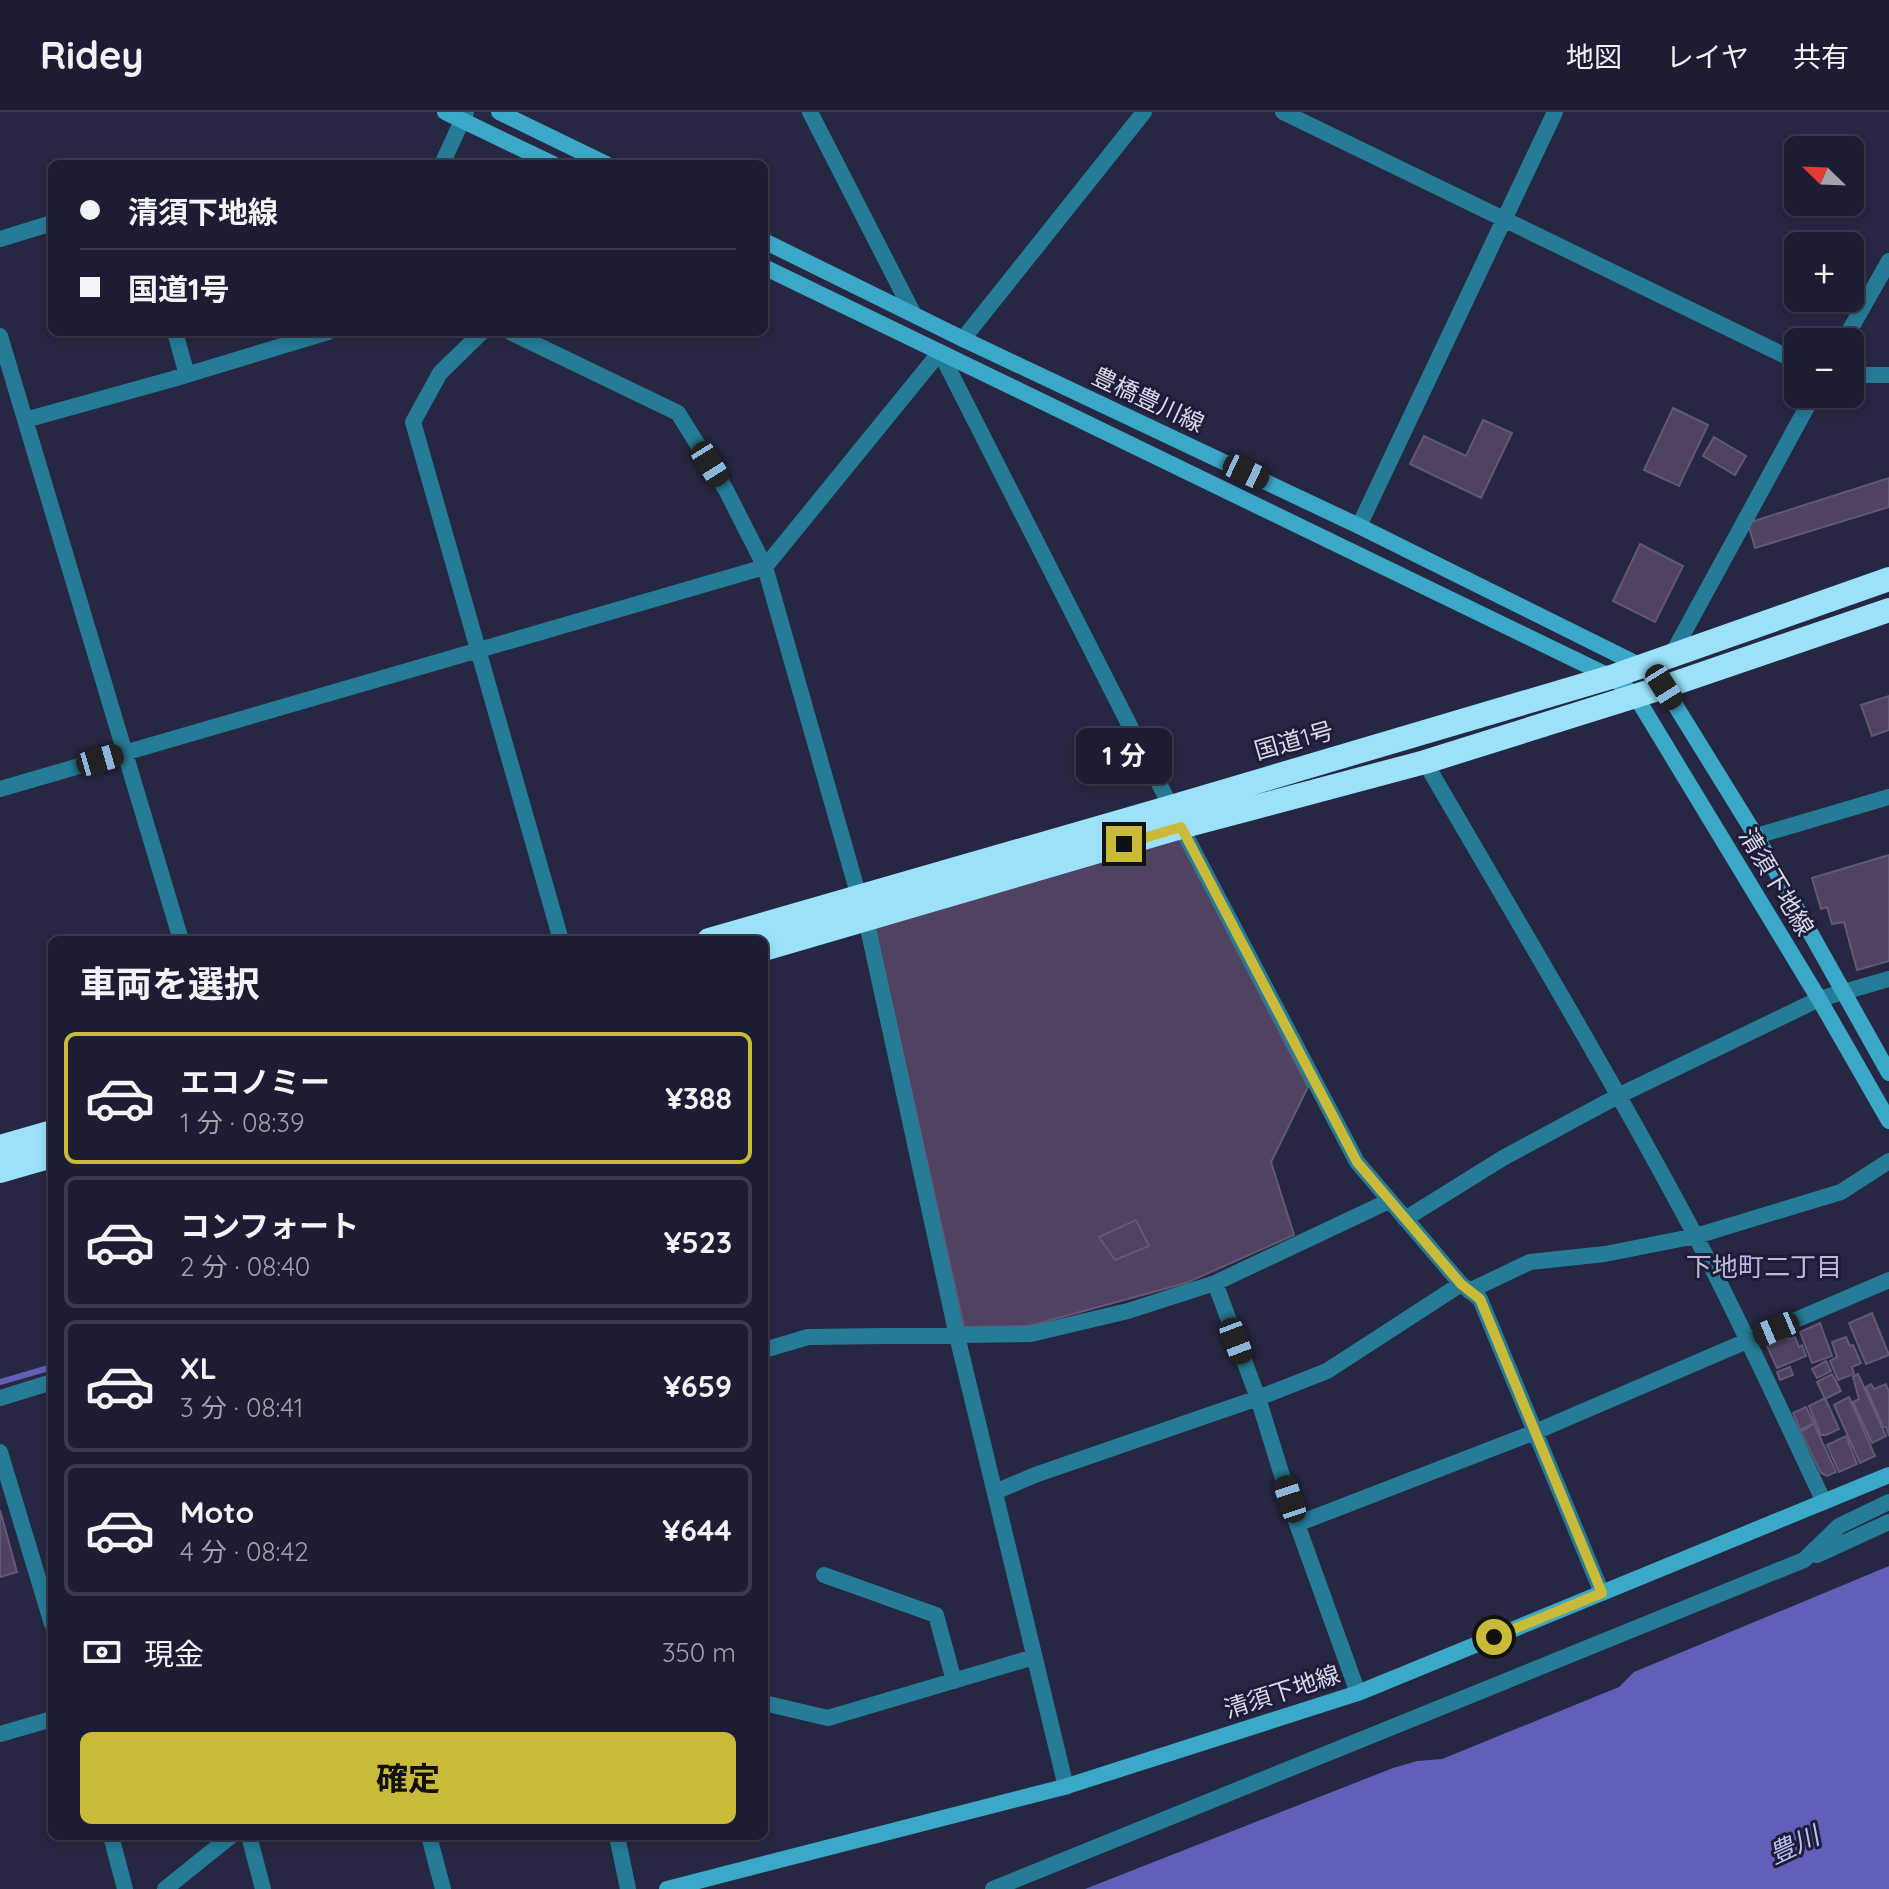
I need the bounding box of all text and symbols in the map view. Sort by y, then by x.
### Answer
text: Ridey [40,31,143,79]
text: 地図 [1566,39,1622,74]
text: レイヤ [1666,39,1749,74]
text: 共有 [1793,39,1849,74]
north arrow [1784,136,1864,216]
map controls [1784,136,1864,408]
text: 清須下地線 [128,193,278,231]
button: + [1784,232,1864,312]
text: 国道1号 [128,270,230,308]
button: − [1784,328,1864,408]
street label: 豊橋豊川線 [1088,360,1209,438]
car [687,437,733,491]
car [1219,451,1273,493]
car [1641,660,1687,714]
street label: 国道1号 [1251,714,1337,766]
callout: 1 分 [1076,728,1172,784]
text: 1 分 [1102,739,1146,772]
car [74,742,126,778]
street label: 清須下地線 [1733,822,1821,941]
route end [1106,826,1142,862]
text: 車両を選択 [80,961,260,1006]
icon: car [84,1062,156,1134]
text: エコノミー [180,1063,330,1101]
text: ¥388 [665,1079,732,1117]
text: 1 分 · 08:39 [180,1106,305,1139]
icon: car [84,1206,156,1278]
text: コンフォート [180,1207,359,1245]
text: ¥523 [664,1223,732,1261]
text: 2 分 · 08:40 [180,1250,310,1283]
district label: 下地町二丁目 [1686,1250,1842,1283]
car [1749,1309,1803,1349]
car [1216,1314,1256,1368]
text: XL [180,1349,217,1387]
icon: car [84,1350,156,1422]
text: ¥659 [663,1367,732,1405]
text: 3 分 · 08:41 [180,1391,304,1424]
car [1271,1472,1309,1526]
text: Moto [180,1493,254,1531]
icon: car [84,1494,156,1566]
text: ¥644 [662,1511,732,1549]
text: 4 分 · 08:42 [180,1535,309,1568]
route start [1476,1619,1512,1655]
icon: cash [80,1630,124,1674]
text: 現金 [144,1635,204,1673]
text: 350 m [662,1636,736,1669]
street label: 清須下地線 [1220,1658,1343,1724]
button: 確定 [80,1732,736,1824]
water label: 豊川 [1763,1817,1827,1870]

